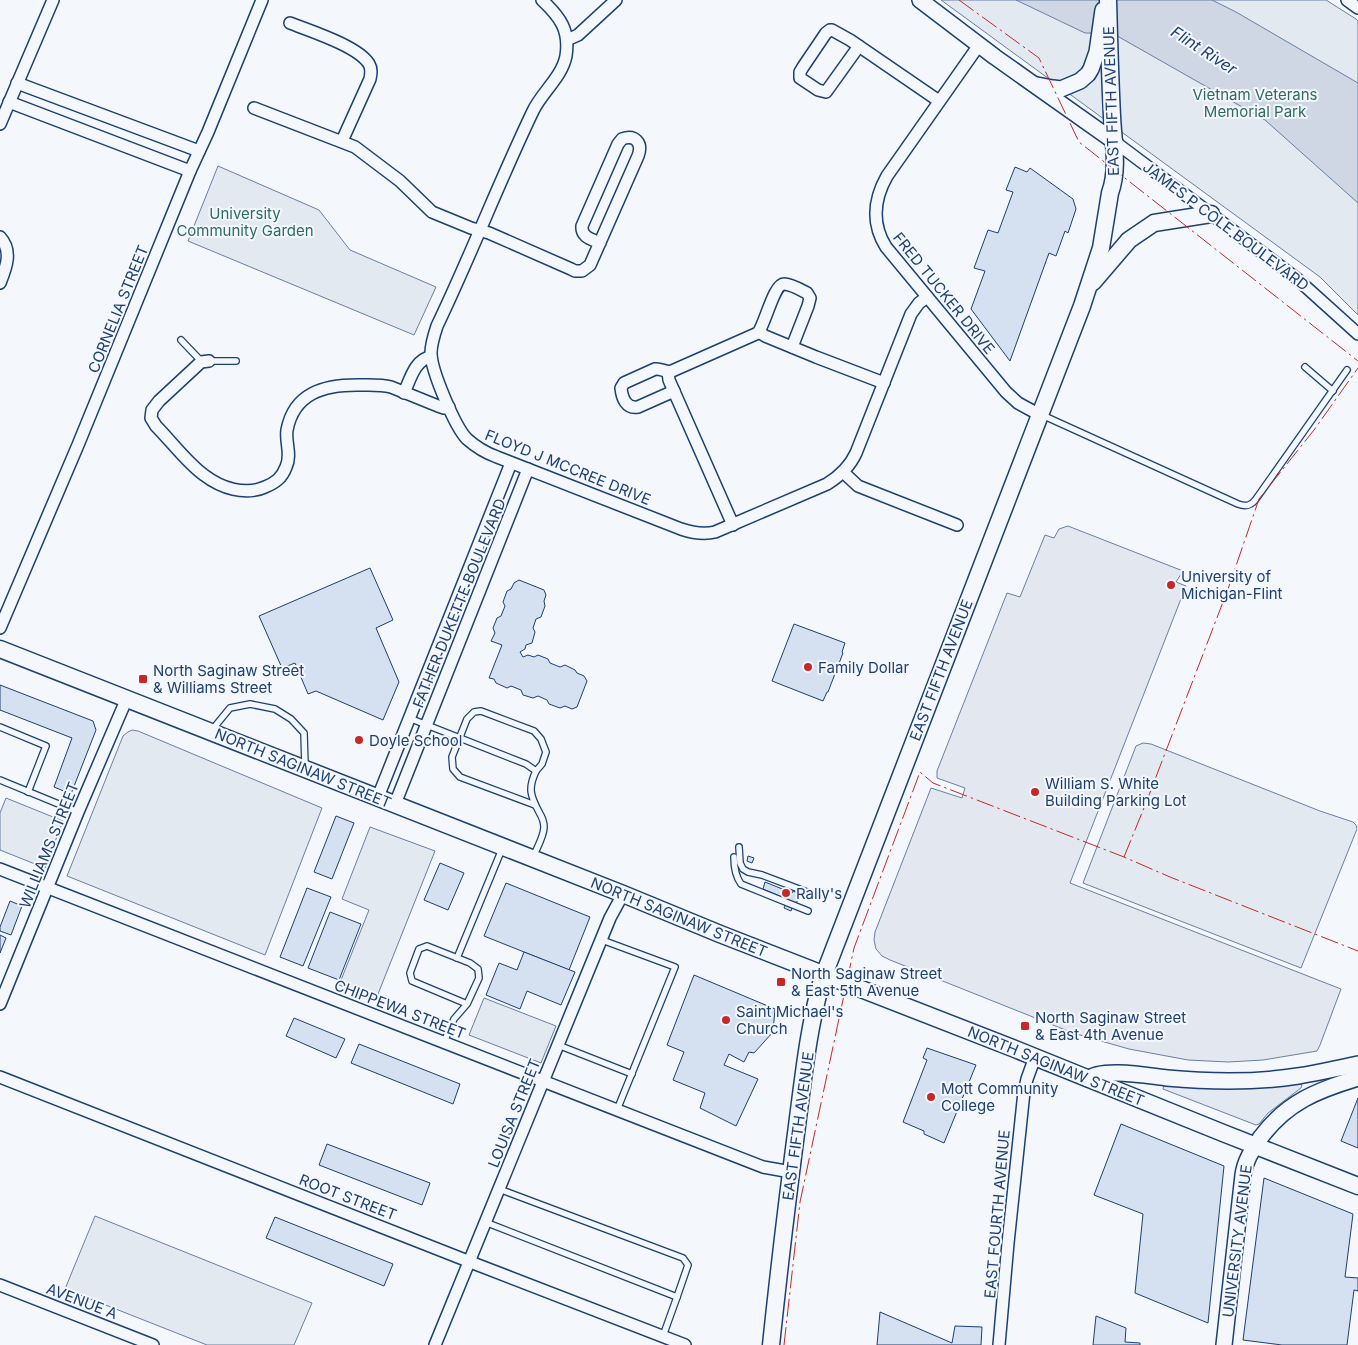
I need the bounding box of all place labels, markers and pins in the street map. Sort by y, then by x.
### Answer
place label: University of Michigan-Flint [1181,567,1283,603]
marker: University of Michigan-Flint [1165,579,1177,591]
place label: Family Dollar [818,658,910,677]
place label: North Saginaw Street & Williams Street [153,661,304,697]
marker: Family Dollar [802,661,814,673]
marker: North Saginaw Street & Williams Street [137,673,149,685]
place label: Doyle School [369,731,462,750]
marker: Doyle School [353,734,365,746]
place label: William S. White Building Parking Lot [1045,774,1187,810]
marker: William S. White Building Parking Lot [1029,786,1041,798]
place label: Rally's [796,884,842,903]
marker: Rally's [780,887,792,899]
place label: North Saginaw Street & East 5th Avenue [791,964,942,1000]
marker: North Saginaw Street & East 5th Avenue [775,976,787,988]
place label: Saint Michael's Church [736,1002,844,1038]
place label: North Saginaw Street & East 4th Avenue [1035,1008,1186,1044]
marker: Saint Michael's Church [720,1014,732,1026]
marker: North Saginaw Street & East 4th Avenue [1019,1020,1031,1032]
place label: Mott Community College [941,1079,1059,1115]
marker: Mott Community College [925,1091,937,1103]

